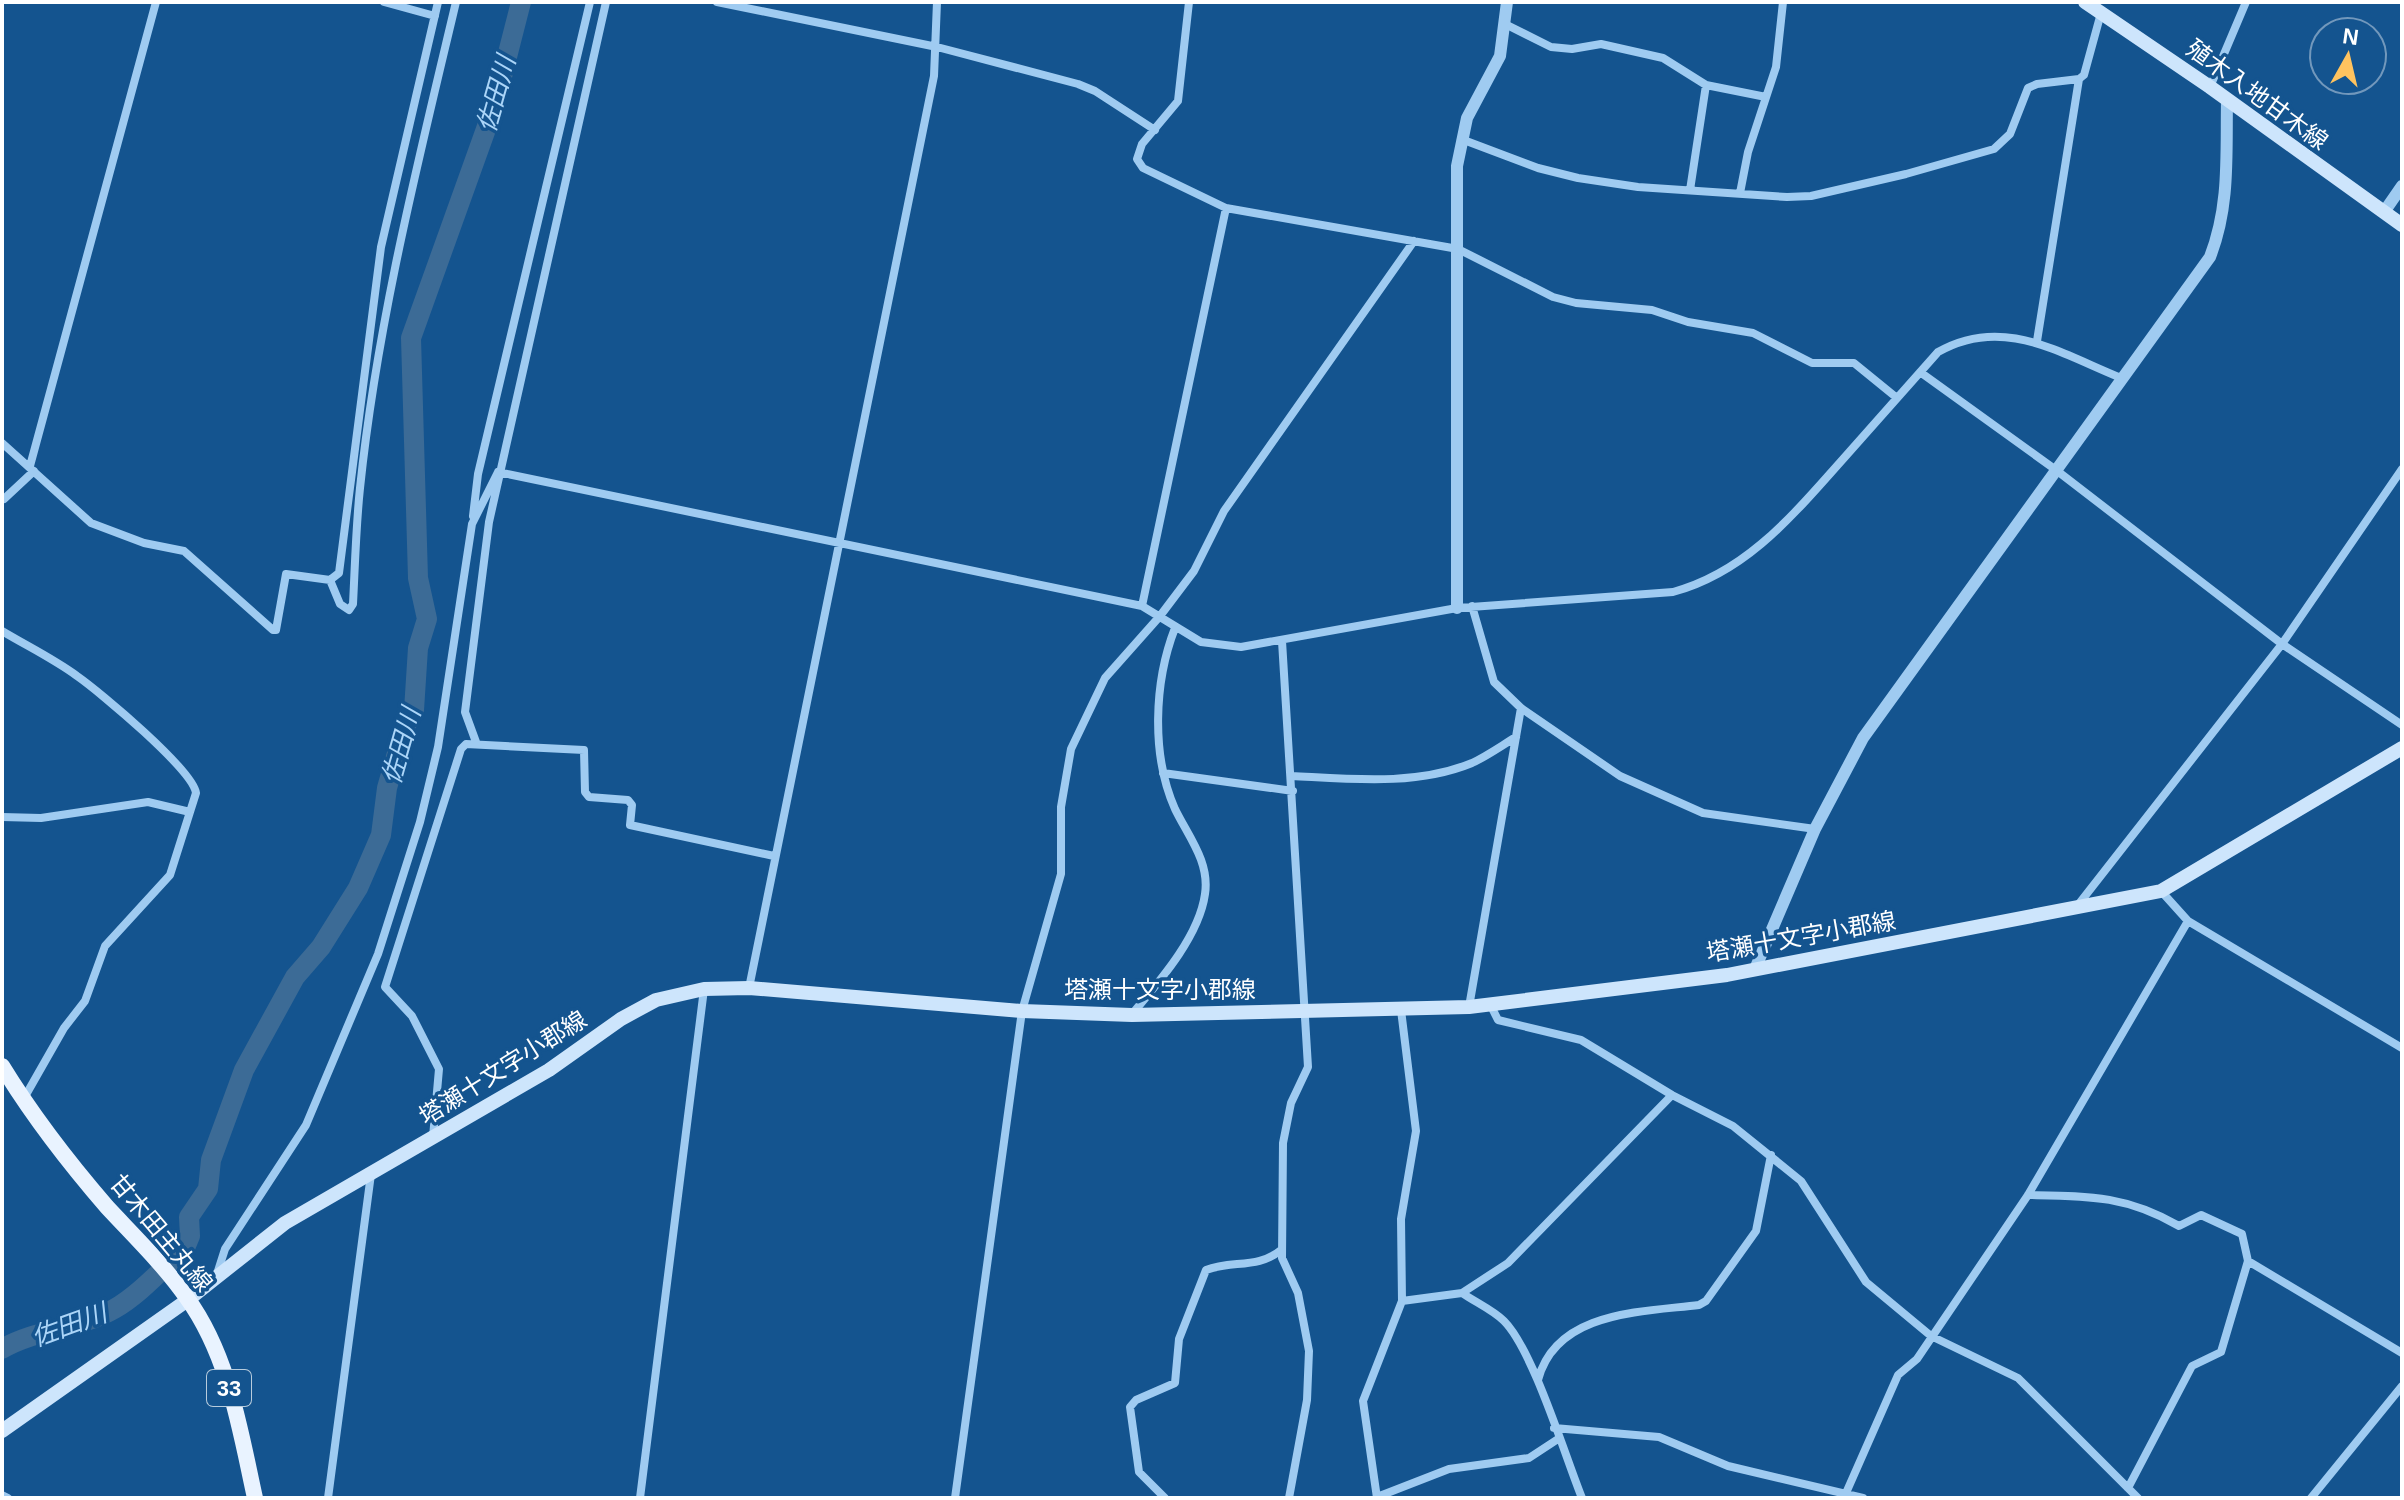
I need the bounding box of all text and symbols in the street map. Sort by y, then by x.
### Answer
north arrow [2308,16,2388,96]
text: N [2341,23,2360,50]
street label: 殖木入地甘木線 [2181,34,2333,155]
water label: 佐田川 [471,49,522,136]
water label: 佐田川 [376,701,427,788]
street label: 塔瀬十文字小郡線 [1704,907,1898,966]
street label: 塔瀬十文字小郡線 [1064,976,1256,1003]
street label: 塔瀬十文字小郡線 [414,1005,591,1130]
street label: 甘木田主丸線 [105,1169,218,1297]
water label: 佐田川 [27,1297,114,1352]
road number: 33 [207,1370,251,1406]

